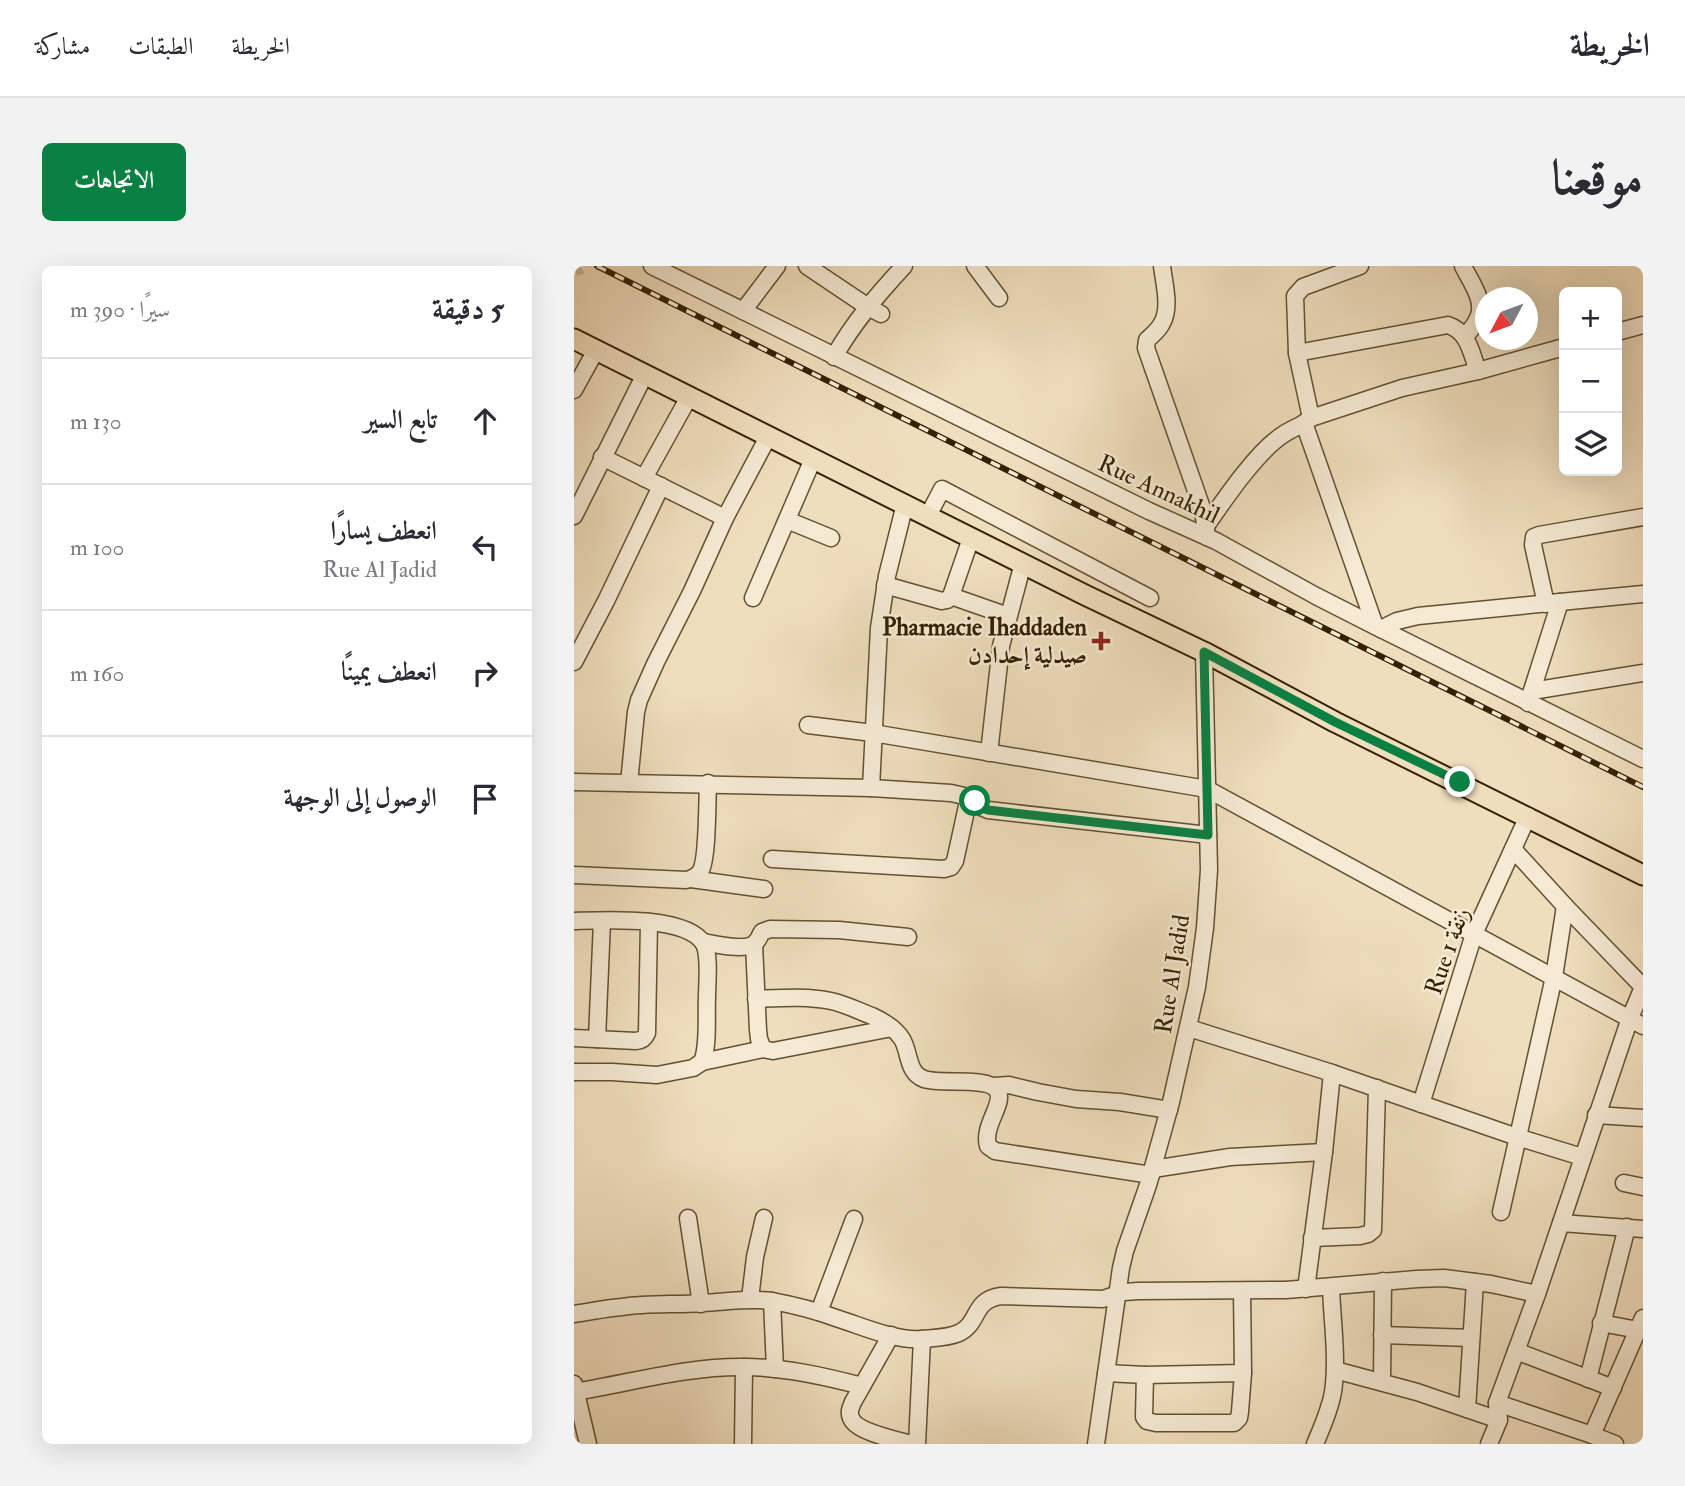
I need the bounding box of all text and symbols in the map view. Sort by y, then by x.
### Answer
text: الخريطة [1570,25,1650,66]
text: مشاركة [35,31,90,62]
text: الطبقات [128,31,194,62]
text: الخريطة [232,31,290,62]
button: الاتجاهات [42,143,186,221]
text: موقعنا [1551,148,1643,209]
north arrow [1475,287,1538,350]
map controls [1559,287,1622,476]
button: + [1559,287,1622,350]
text: 5 دقيقة [432,291,504,328]
text: سيرًا · 390 m [70,295,170,324]
button: − [1559,350,1622,413]
icon: ahead [466,402,504,440]
text: تابع السير [364,404,437,436]
text: 130 m [70,407,122,436]
button: layers [1559,413,1622,476]
street label: Rue Annakhil [1093,448,1225,531]
text: انعطف يسارًا [331,515,437,547]
icon: left [466,528,504,566]
text: 100 m [70,533,124,562]
text: Rue Al Jadid [322,555,437,584]
place label: Pharmacie Ihaddaden صيدلية إحدادن [882,612,1088,671]
marker: Pharmacie Ihaddaden صيدلية إحدادن [1093,633,1109,649]
icon: right [466,654,504,692]
text: انعطف يمينًا [341,656,437,688]
text: 160 m [70,659,124,688]
route end [1444,766,1475,797]
icon: arrive [466,780,504,818]
text: الوصول إلى الوجهة [284,782,437,814]
route start [959,785,990,816]
street label: Rue 1 زنقة [1418,903,1477,999]
street label: Rue Al Jadid [1148,912,1197,1036]

